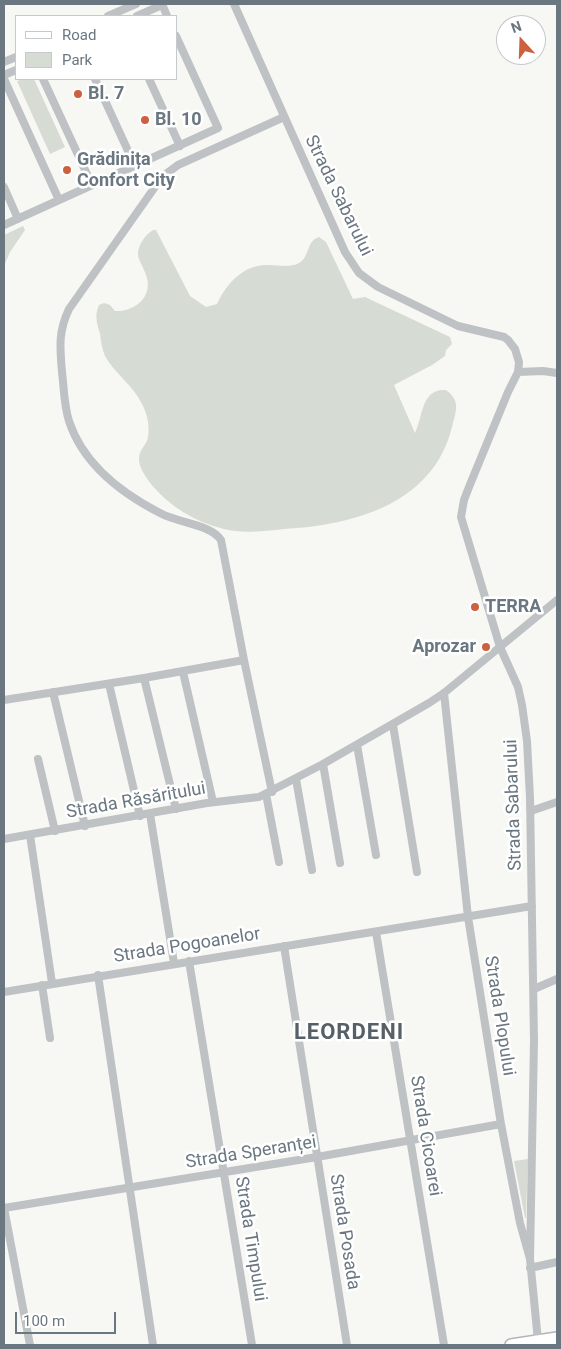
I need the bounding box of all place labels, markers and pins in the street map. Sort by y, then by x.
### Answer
place label: Bl. 7 [88,83,124,105]
marker: Bl. 7 [72,88,84,100]
place label: Bl. 10 [155,109,202,131]
marker: Bl. 10 [139,114,151,126]
place label: Grădinița Confort City [77,149,175,192]
marker: Grădinița Confort City [61,164,73,176]
place label: TERRA [485,596,541,618]
marker: TERRA [469,601,481,613]
place label: Aprozar [412,636,476,658]
marker: Aprozar [480,641,492,653]

